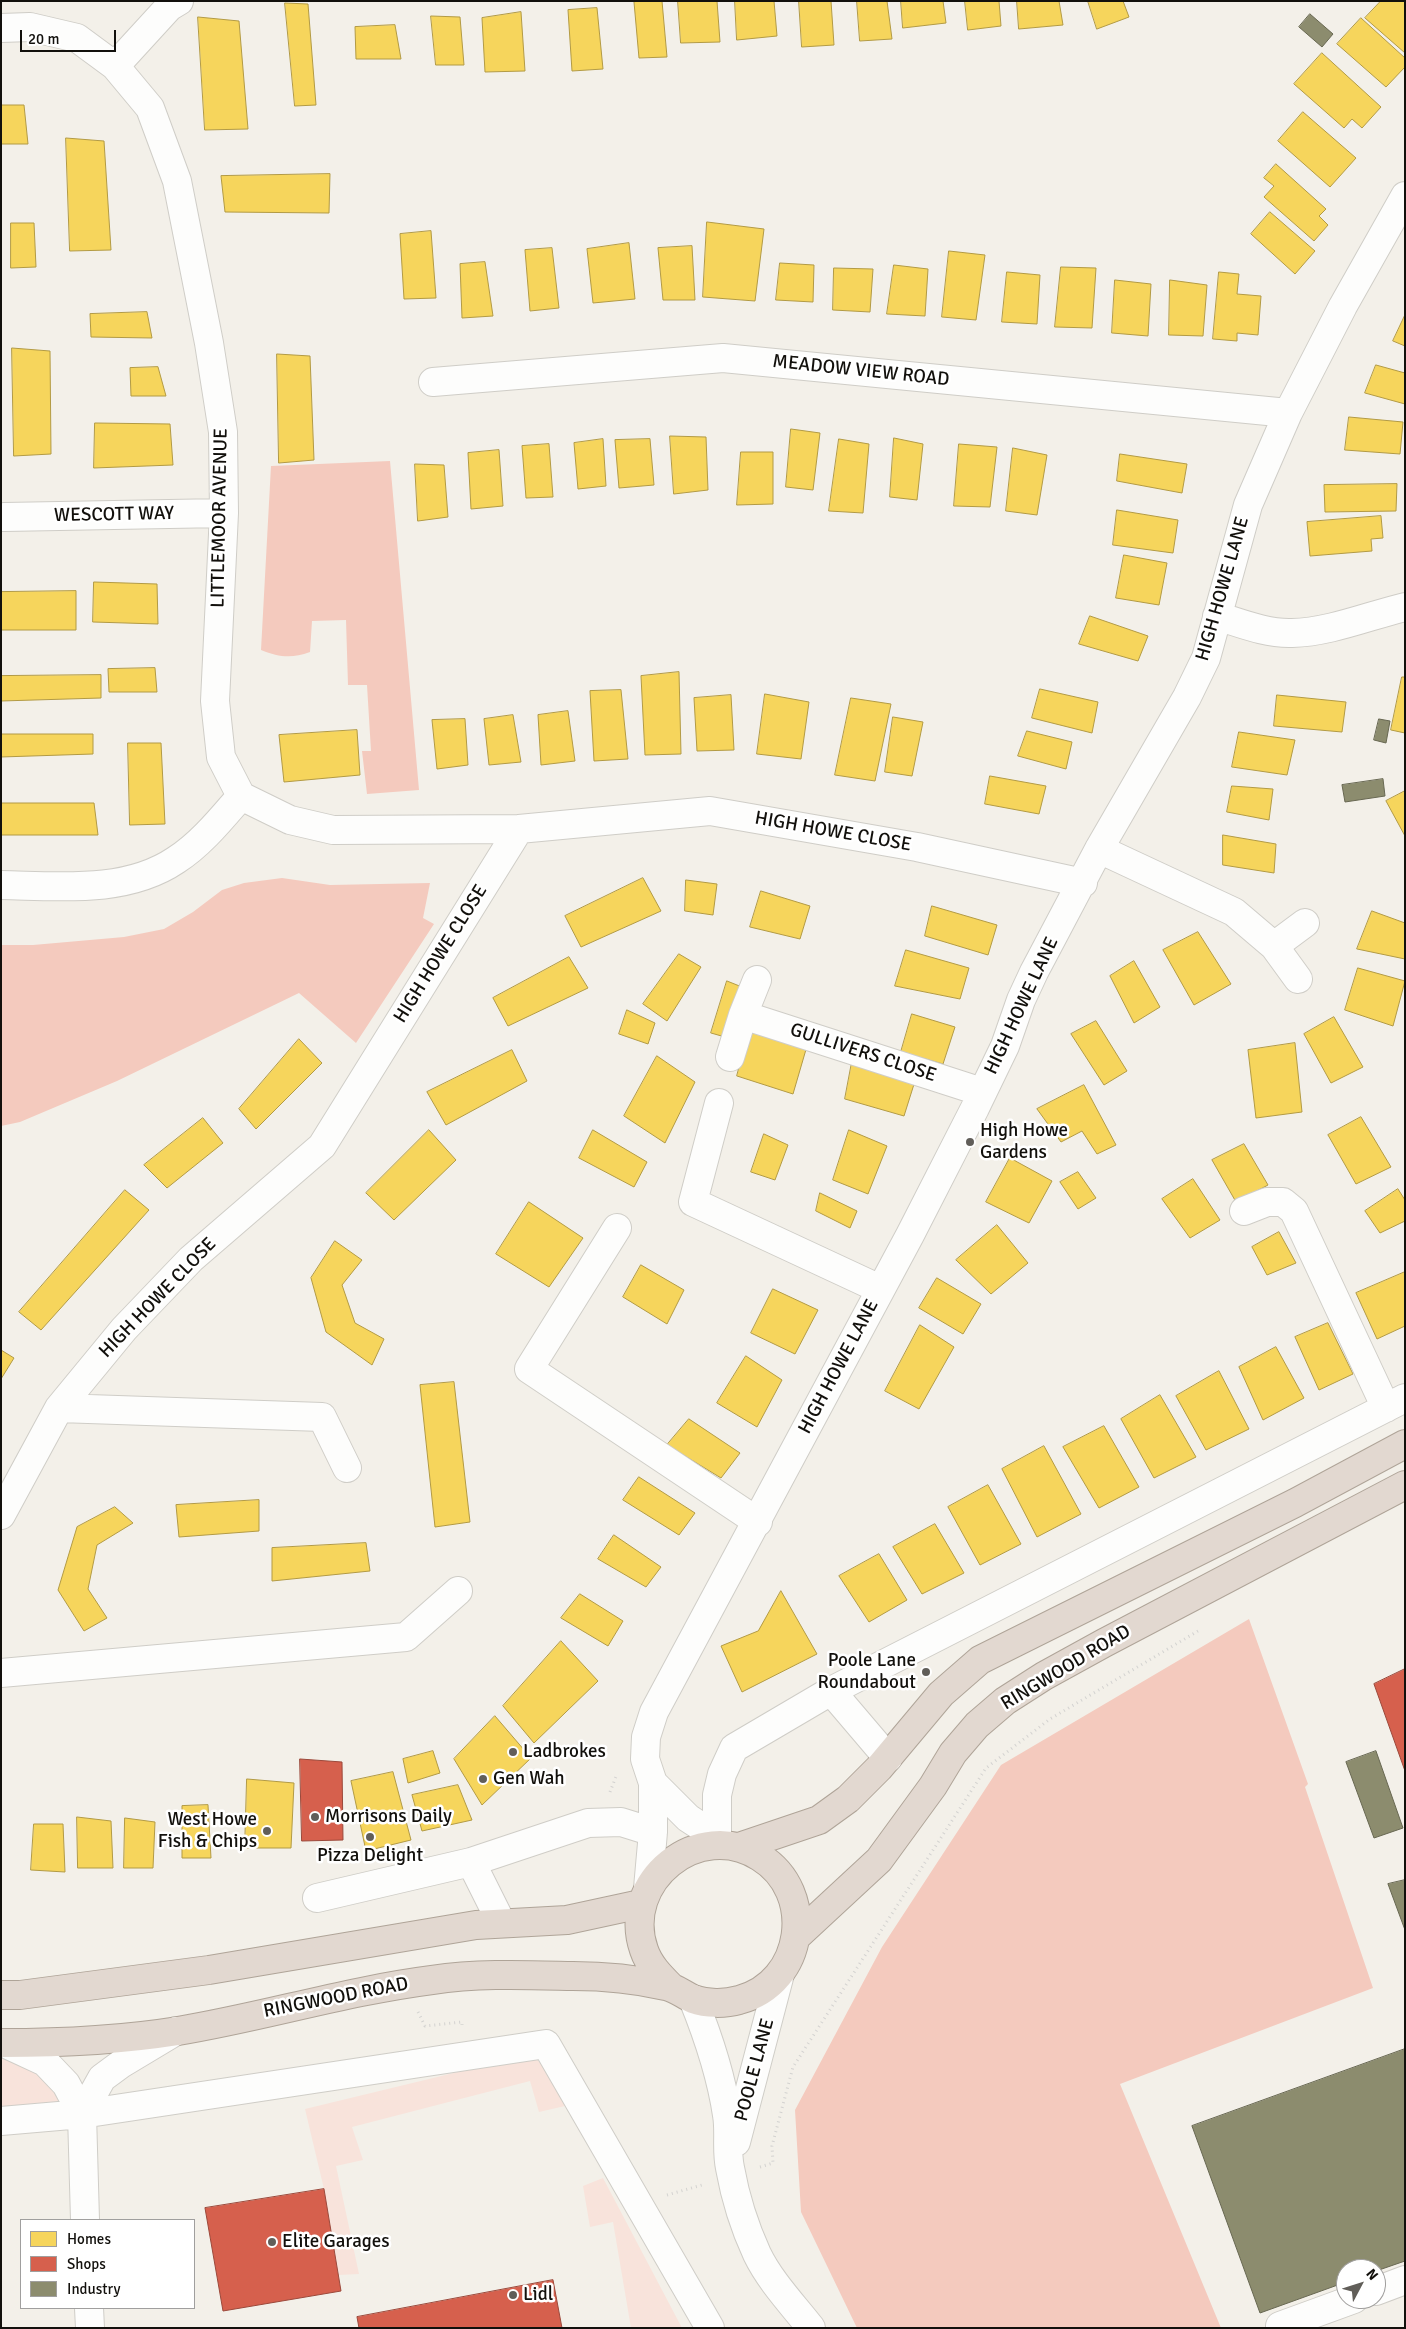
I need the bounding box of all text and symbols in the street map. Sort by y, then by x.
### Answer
scale bar [22,20,119,52]
text: 20 m [28,30,59,48]
street label: MEADOW VIEW ROAD [771,350,951,392]
street label: LITTLEMOOR AVENUE [207,428,233,608]
street label: WESCOTT WAY [54,503,174,527]
street label: HIGH HOWE LANE [1192,514,1254,664]
street label: HIGH HOWE CLOSE [753,807,913,857]
street label: HIGH HOWE CLOSE [389,881,493,1027]
street label: HIGH HOWE LANE [980,934,1064,1078]
street label: GULLIVERS CLOSE [787,1019,939,1087]
place label: High Howe Gardens [980,1120,1068,1164]
marker: High Howe Gardens [964,1136,976,1148]
street label: HIGH HOWE CLOSE [95,1233,221,1363]
street label: HIGH HOWE LANE [794,1296,884,1438]
street label: RINGWOOD ROAD [997,1620,1135,1716]
place label: Poole Lane Roundabout [818,1650,916,1694]
marker: Poole Lane Roundabout [920,1666,932,1678]
place label: Ladbrokes [523,1741,606,1763]
marker: Ladbrokes [507,1746,519,1758]
place label: Gen Wah [493,1768,565,1790]
marker: Gen Wah [477,1773,489,1785]
place label: Morrisons Daily [325,1806,452,1828]
place label: West Howe Fish & Chips [158,1809,257,1853]
marker: Morrisons Daily [309,1811,321,1823]
marker: West Howe Fish & Chips [261,1825,273,1837]
marker: Pizza Delight [364,1831,376,1843]
place label: Pizza Delight [317,1845,423,1867]
street label: RINGWOOD ROAD [262,1973,410,2023]
street label: POOLE LANE [730,2016,780,2124]
legend [20,2219,195,2309]
text: Homes [67,2230,111,2248]
place label: Elite Garages [282,2231,390,2253]
marker: Elite Garages [266,2236,278,2248]
text: Shops [67,2255,106,2273]
north arrow [1336,2259,1386,2309]
text: N [1362,2265,1382,2284]
text: Industry [67,2280,120,2298]
place label: Lidl [523,2284,553,2306]
marker: Lidl [507,2289,519,2301]

